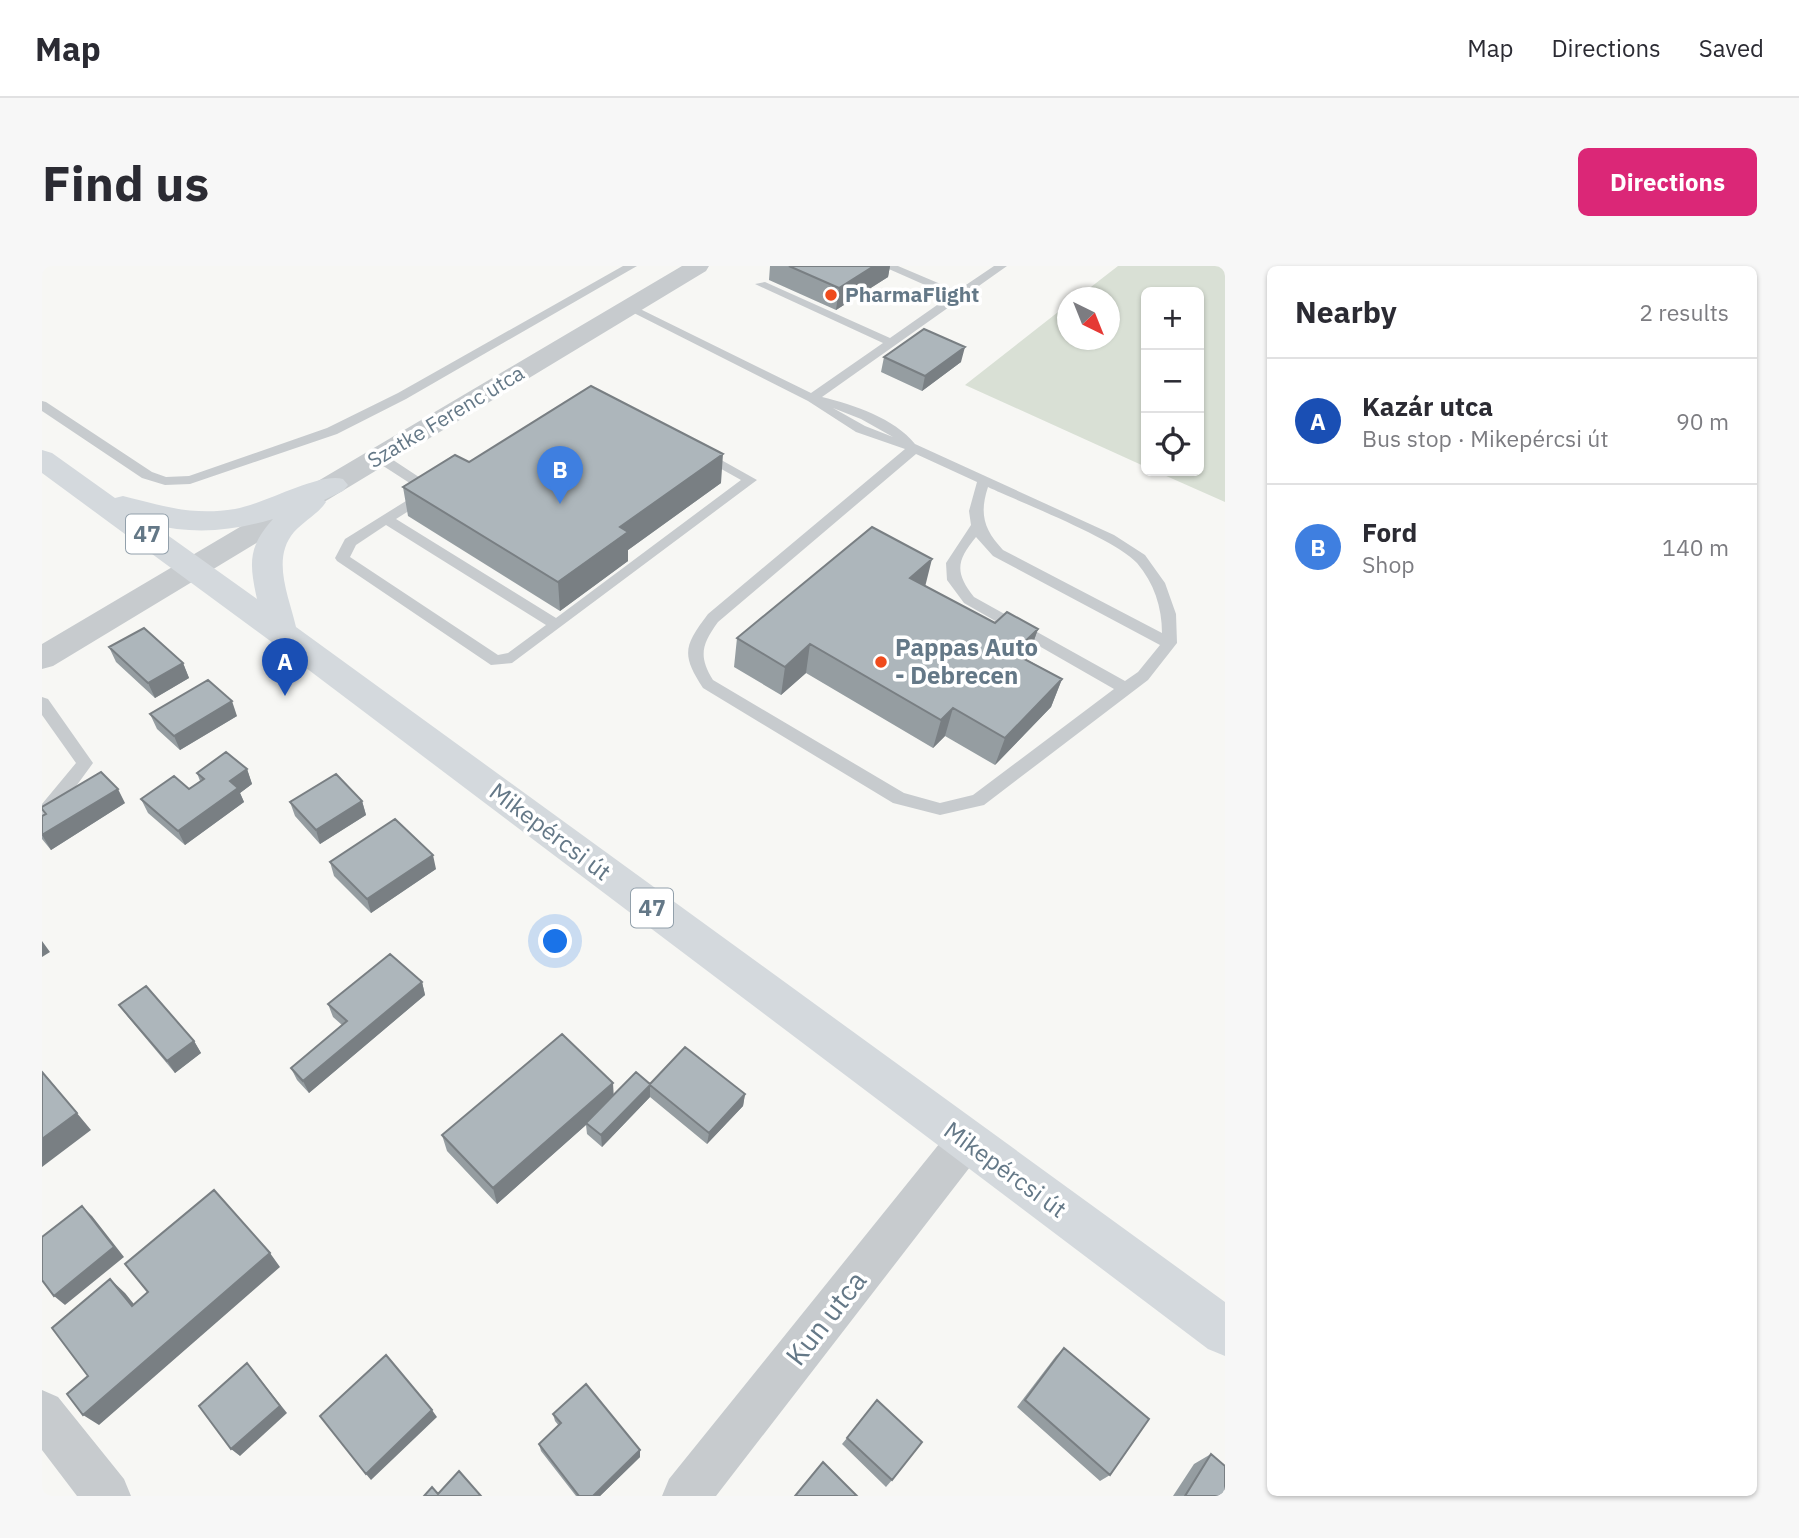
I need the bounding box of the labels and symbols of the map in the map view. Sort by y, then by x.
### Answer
place label: PharmaFlight [845,280,979,308]
marker: PharmaFlight [823,287,839,303]
north arrow [1057,287,1120,350]
street label: Szatke Ferenc utca [362,358,529,474]
pin: B [537,446,583,504]
road number: 47 [126,514,168,554]
place label: Pappas Auto - Debrecen [895,631,1038,691]
pin: A [262,638,308,696]
marker: Pappas Auto - Debrecen [873,654,889,670]
street label: Mikepércsi út [483,775,618,887]
road number: 47 [631,888,673,928]
your location [538,924,572,958]
street label: Mikepércsi út [938,1114,1073,1225]
street label: Kun utca [777,1263,874,1373]

